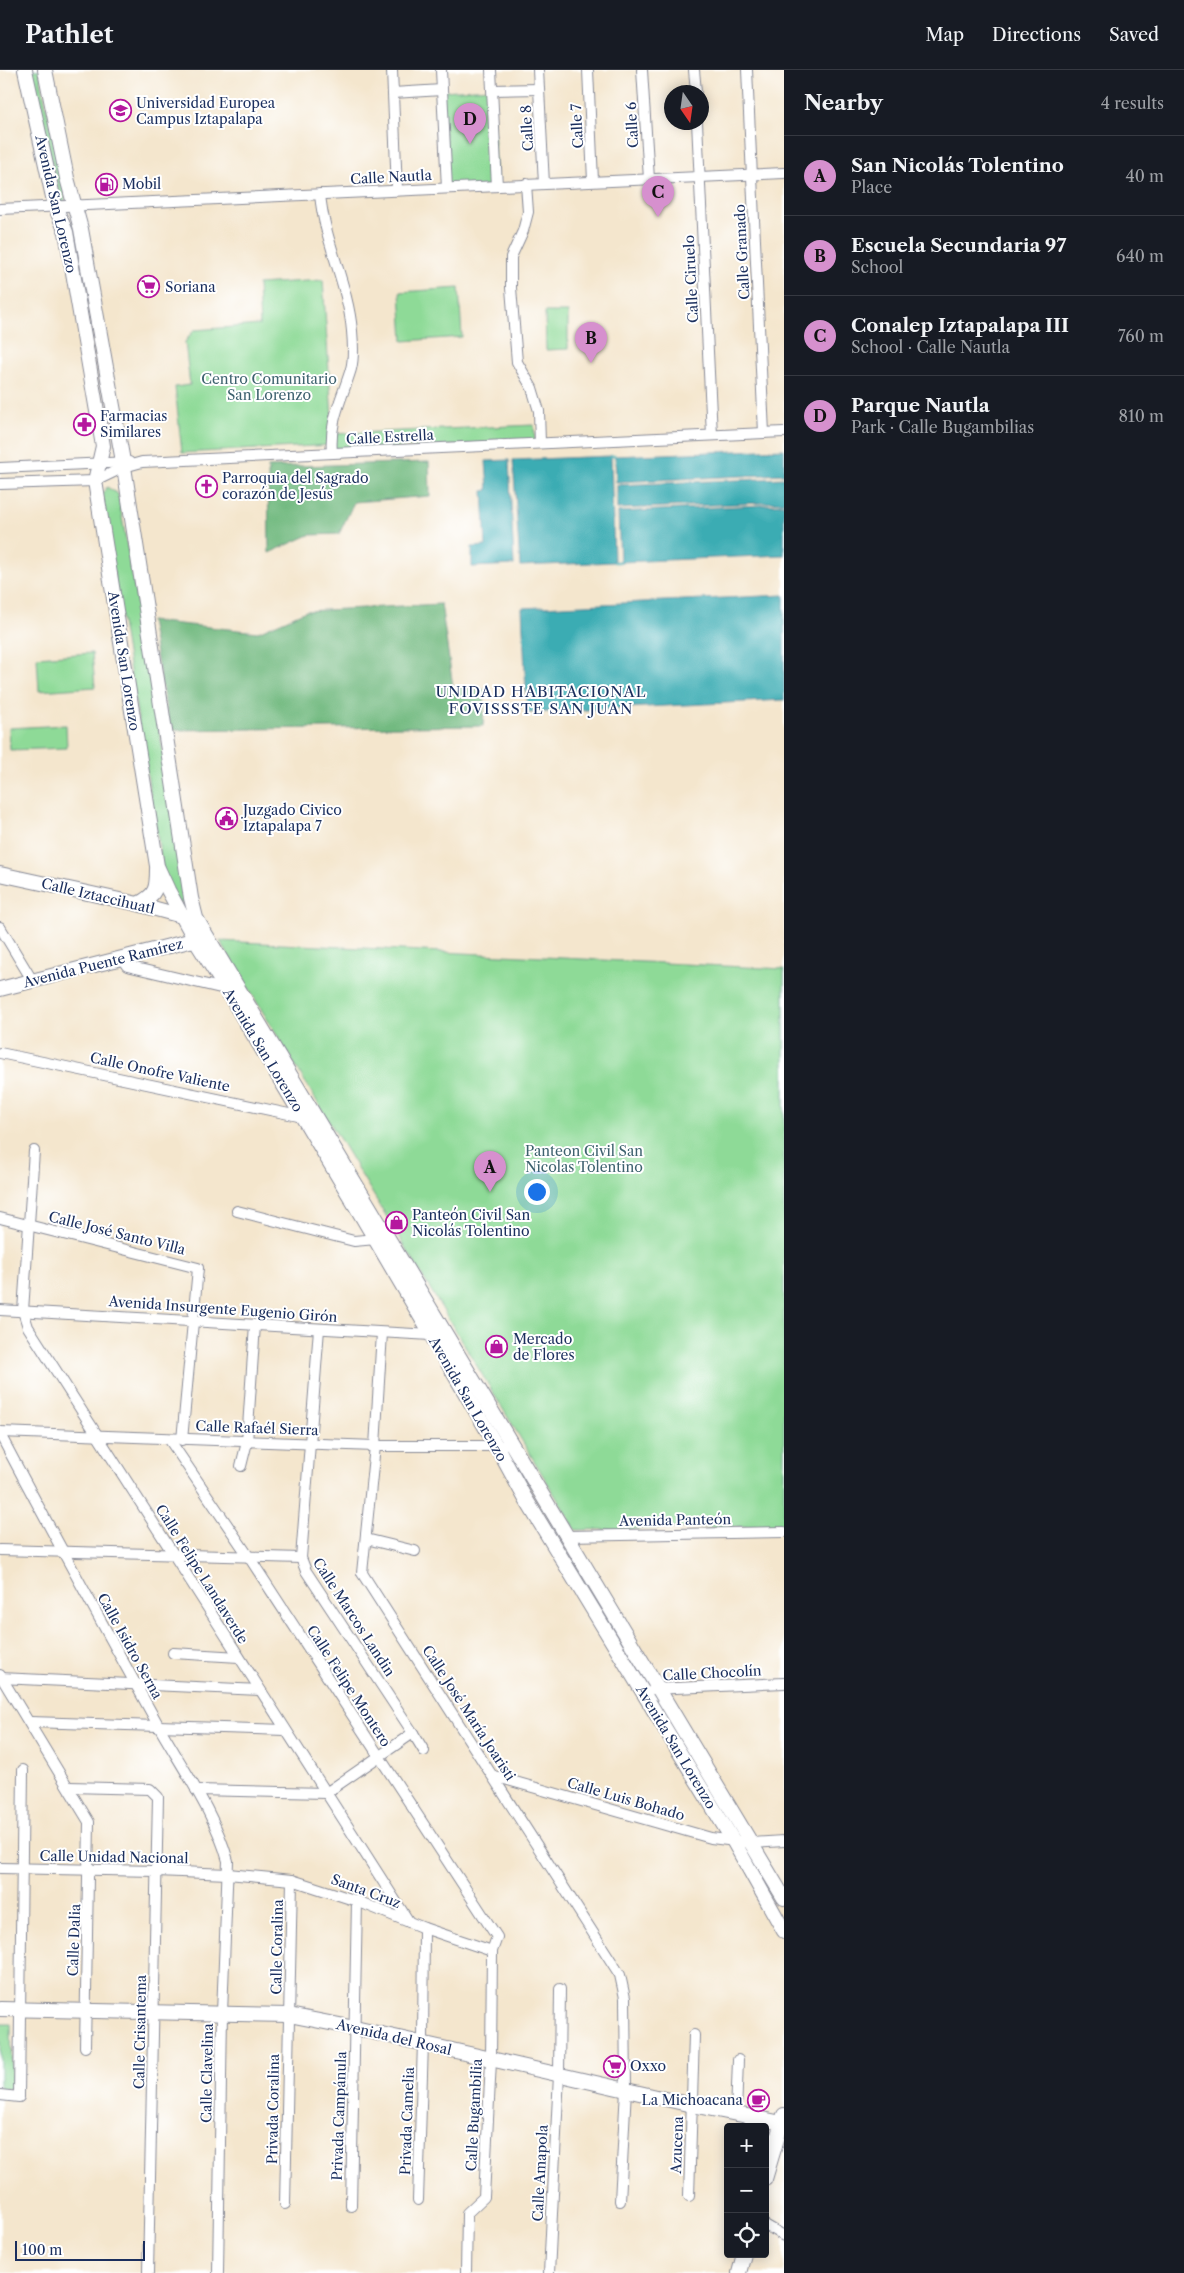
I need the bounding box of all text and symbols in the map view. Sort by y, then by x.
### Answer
text: Pathlet [25,20,113,49]
text: Map [925,24,964,46]
text: Directions [992,24,1081,46]
text: Saved [1109,24,1159,46]
north arrow [664,85,709,130]
text: Nearby [804,90,883,115]
text: 4 results [1101,93,1164,113]
place label: Universidad Europea Campus Iztapalapa [136,94,276,128]
school or university icon: Universidad Europea Campus Iztapalapa [108,99,132,123]
street label: Calle 6 [622,101,642,149]
pin: D [454,103,486,144]
street label: Calle 7 [567,103,587,149]
street label: Calle 8 [517,104,537,152]
street label: Avenida San Lorenzo [31,132,81,275]
text: San Nicolás Tolentino [851,154,1064,177]
street label: Calle Nautla [350,166,433,188]
text: A [814,166,826,186]
text: 40 m [1125,166,1164,186]
fuel station icon: Mobil [94,172,118,196]
place label: Mobil [122,175,161,193]
pin: C [642,176,674,217]
text: Place [851,177,892,197]
street label: Calle Granado [731,204,753,300]
street label: Calle Ciruelo [680,234,702,324]
text: Escuela Secundaria 97 [851,234,1066,257]
text: B [814,246,826,266]
text: 640 m [1116,246,1164,266]
text: School [851,257,903,277]
supermarket icon: Soriana [137,275,161,299]
place label: Soriana [165,278,216,296]
text: Conalep Iztapalapa III [851,314,1069,337]
pin: B [575,322,607,363]
text: C [814,326,826,346]
text: 760 m [1118,326,1164,346]
text: School · Calle Nautla [851,337,1010,357]
park label: Centro Comunitario San Lorenzo [201,370,337,404]
text: Parque Nautla [851,394,990,417]
text: D [813,406,827,426]
text: 810 m [1118,406,1164,426]
place label: Farmacias Similares [100,407,167,441]
pharmacy icon: Farmacias Similares [72,412,96,436]
text: Park · Calle Bugambilias [851,417,1034,437]
street label: Calle Estrella [346,426,435,448]
place label: Parroquia del Sagrado corazón de Jesús [222,469,369,503]
church icon: Parroquia del Sagrado corazón de Jesús [194,474,218,498]
street label: Avenida San Lorenzo [104,589,144,732]
district label: UNIDAD HABITACIONAL FOVISSSTE SAN JUAN [436,682,647,718]
place label: Juzgado Civico Iztapalapa 7 [241,801,342,835]
public building icon: Juzgado Civico Iztapalapa 7 [215,806,239,830]
street label: Calle Iztaccihuatl [40,874,156,918]
street label: Avenida Puente Ramírez [20,934,185,992]
street label: Avenida San Lorenzo [218,984,307,1115]
street label: Calle Onofre Valiente [88,1048,232,1096]
park label: Panteon Civil San Nicolas Tolentino [525,1142,643,1176]
pin: A [474,1151,506,1192]
your location [524,1179,550,1205]
place label: Panteón Civil San Nicolás Tolentino [412,1206,530,1240]
street label: Calle José Santo Villa [47,1207,188,1259]
shop icon: Panteón Civil San Nicolás Tolentino [384,1211,408,1235]
street label: Avenida Insurgente Eugenio Girón [107,1292,338,1326]
place label: Mercado de Flores [513,1330,575,1364]
street label: Avenida San Lorenzo [424,1333,511,1465]
shop icon: Mercado de Flores [485,1335,509,1359]
street label: Calle Rafaél Sierra [195,1417,320,1439]
street label: Calle Felipe Landaverde [152,1501,252,1647]
street label: Avenida Panteón [618,1510,732,1530]
street label: Calle Marcos Landin [309,1554,399,1680]
street label: Calle Isidro Serna [93,1590,167,1703]
street label: Calle Felipe Montero [303,1622,395,1750]
street label: Calle José María Joaristi [418,1642,520,1784]
street label: Calle Chocolín [662,1661,762,1685]
street label: Avenida San Lorenzo [631,1681,720,1812]
street label: Calle Luis Bohado [565,1774,687,1824]
street label: Calle Unidad Nacional [39,1847,189,1867]
street label: Santa Cruz [329,1870,403,1912]
street label: Calle Coralina [267,1899,287,1995]
street label: Calle Dalia [64,1903,84,1977]
street label: Calle Crisantema [130,1974,150,2089]
street label: Avenida del Rosal [334,2015,453,2059]
street label: Calle Clavelina [197,2022,217,2123]
street label: Privada Campánula [328,2050,350,2181]
street label: Privada Coralina [263,2053,283,2164]
supermarket icon: Oxxo [602,2054,626,2078]
place label: Oxxo [630,2057,666,2075]
street label: Calle Bugambilia [462,2058,486,2172]
street label: Privada Camelia [396,2066,418,2175]
cafe icon: La Michoacana [747,2088,771,2112]
place label: La Michoacana [642,2091,744,2109]
street label: Azucena [667,2115,687,2175]
street label: Calle Amapola [528,2123,552,2222]
map controls [724,2123,769,2258]
button: + [724,2123,769,2168]
button: − [724,2168,769,2213]
button: locate [724,2213,769,2258]
scale bar [15,2238,145,2261]
text: 100 m [22,2241,62,2259]

